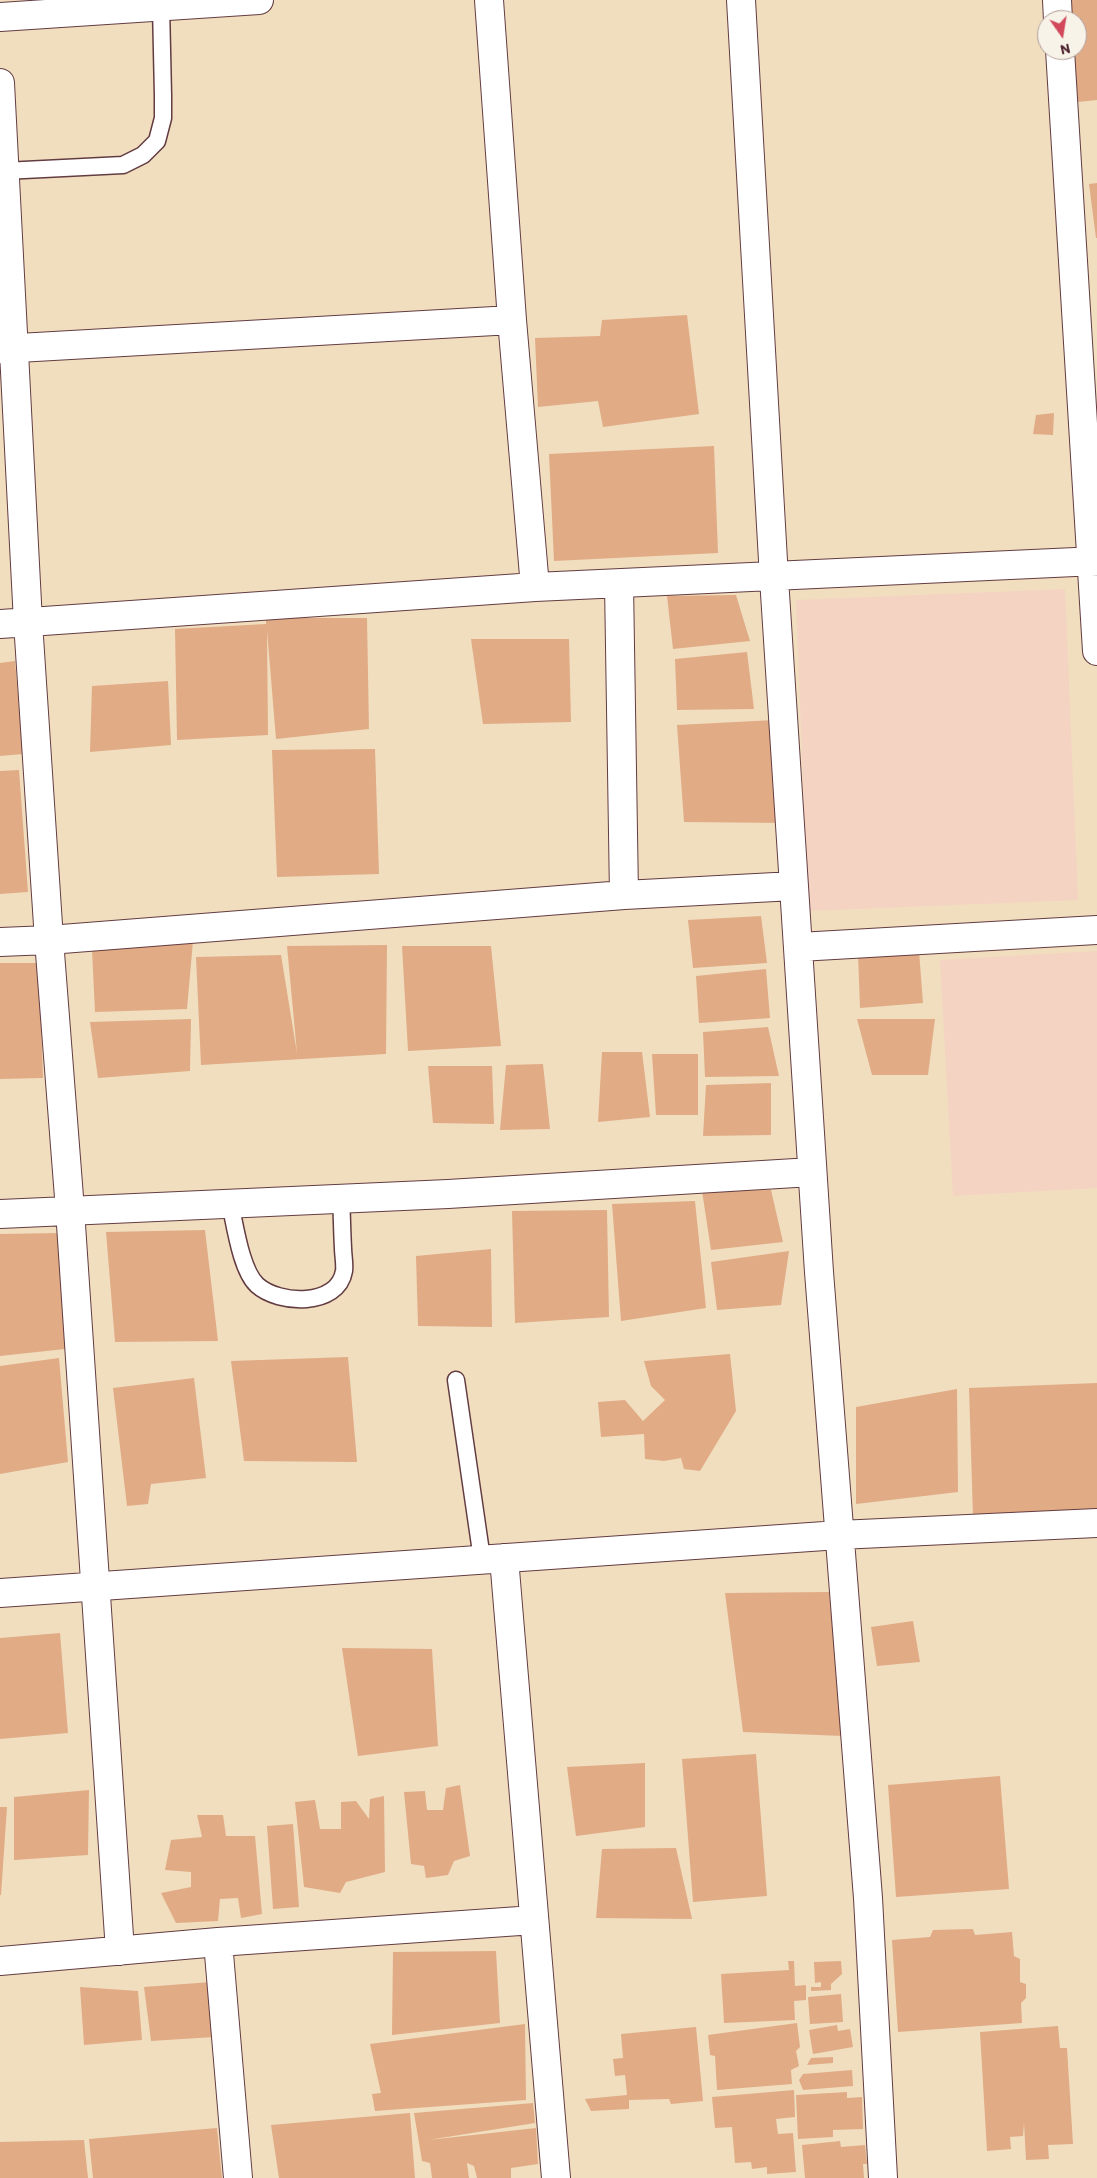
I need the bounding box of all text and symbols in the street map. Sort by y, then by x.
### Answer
north arrow [1037,10,1087,60]
text: N [1059,40,1072,58]

